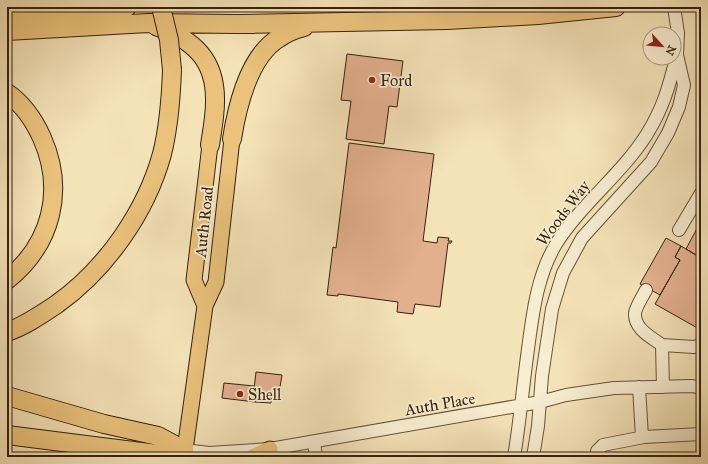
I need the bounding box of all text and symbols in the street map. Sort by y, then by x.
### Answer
north arrow [642,26,682,66]
text: N [662,43,678,58]
place label: Ford [380,71,412,90]
marker: Ford [367,75,377,85]
street label: Woods Way [532,176,594,249]
street label: Auth Road [191,186,217,259]
place label: Shell [248,385,282,404]
street label: Auth Place [403,388,477,420]
marker: Shell [235,389,245,399]

